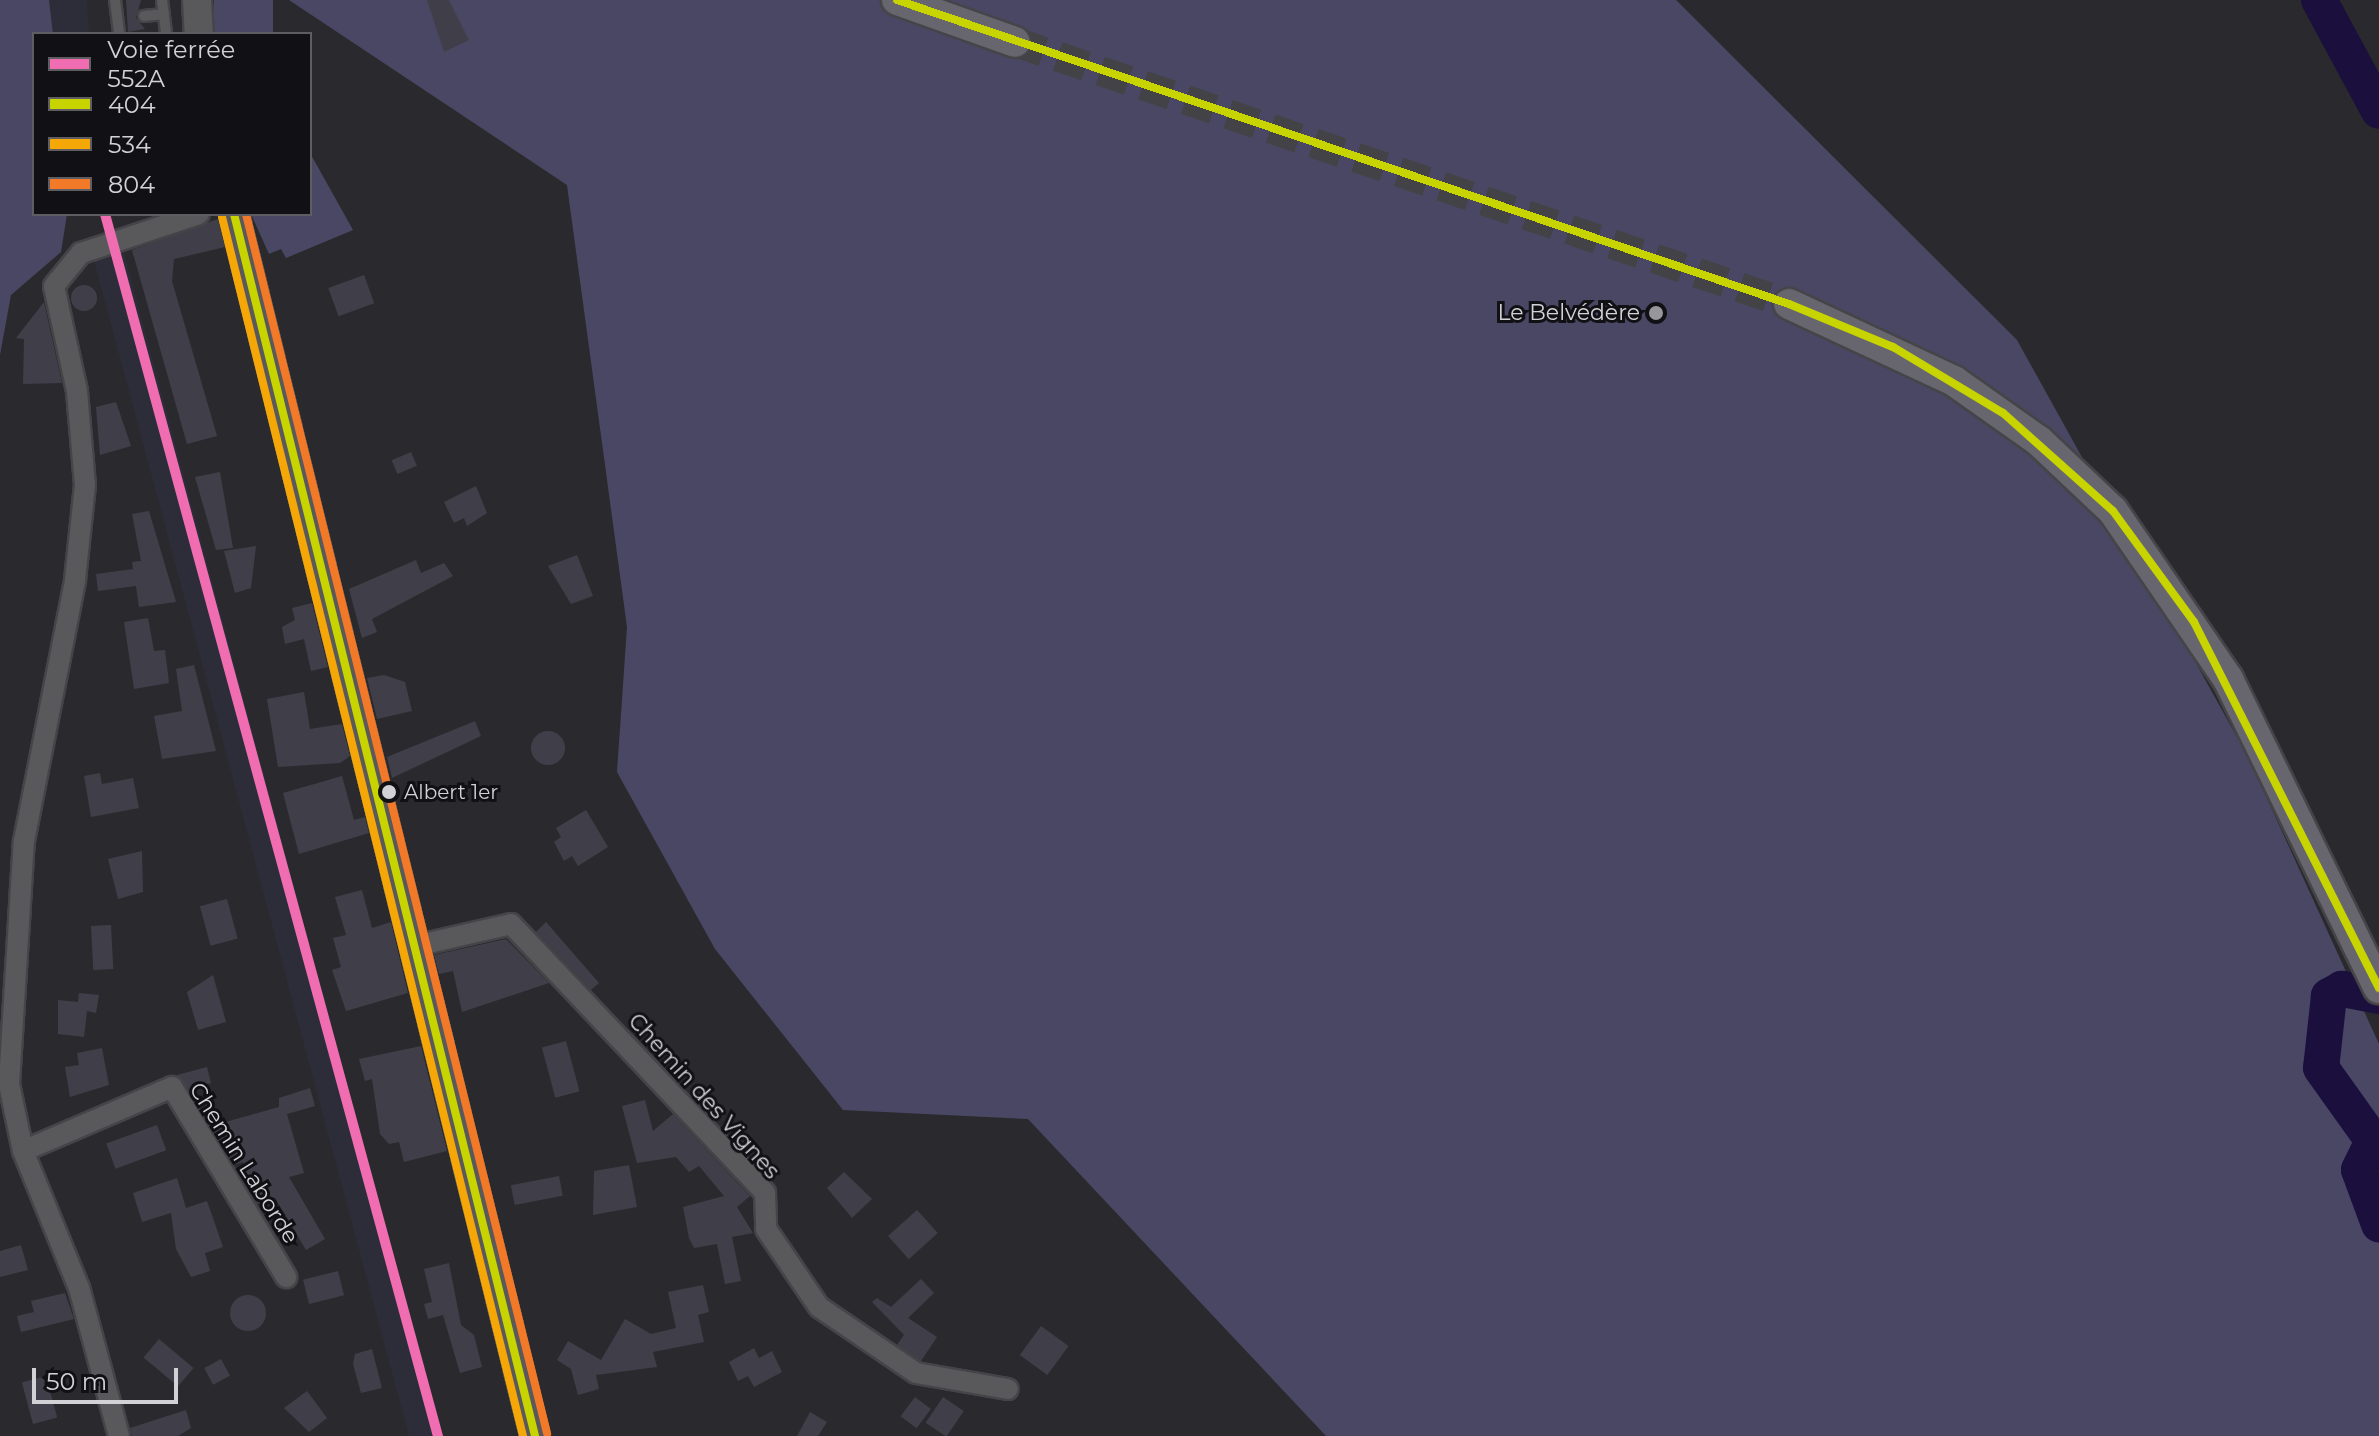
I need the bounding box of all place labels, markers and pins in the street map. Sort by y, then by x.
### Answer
place label: Le Belvédère [1497,300,1640,326]
marker: Le Belvédère [1647,304,1665,322]
place label: Albert 1er [404,780,498,804]
marker: Albert 1er [381,784,397,800]

